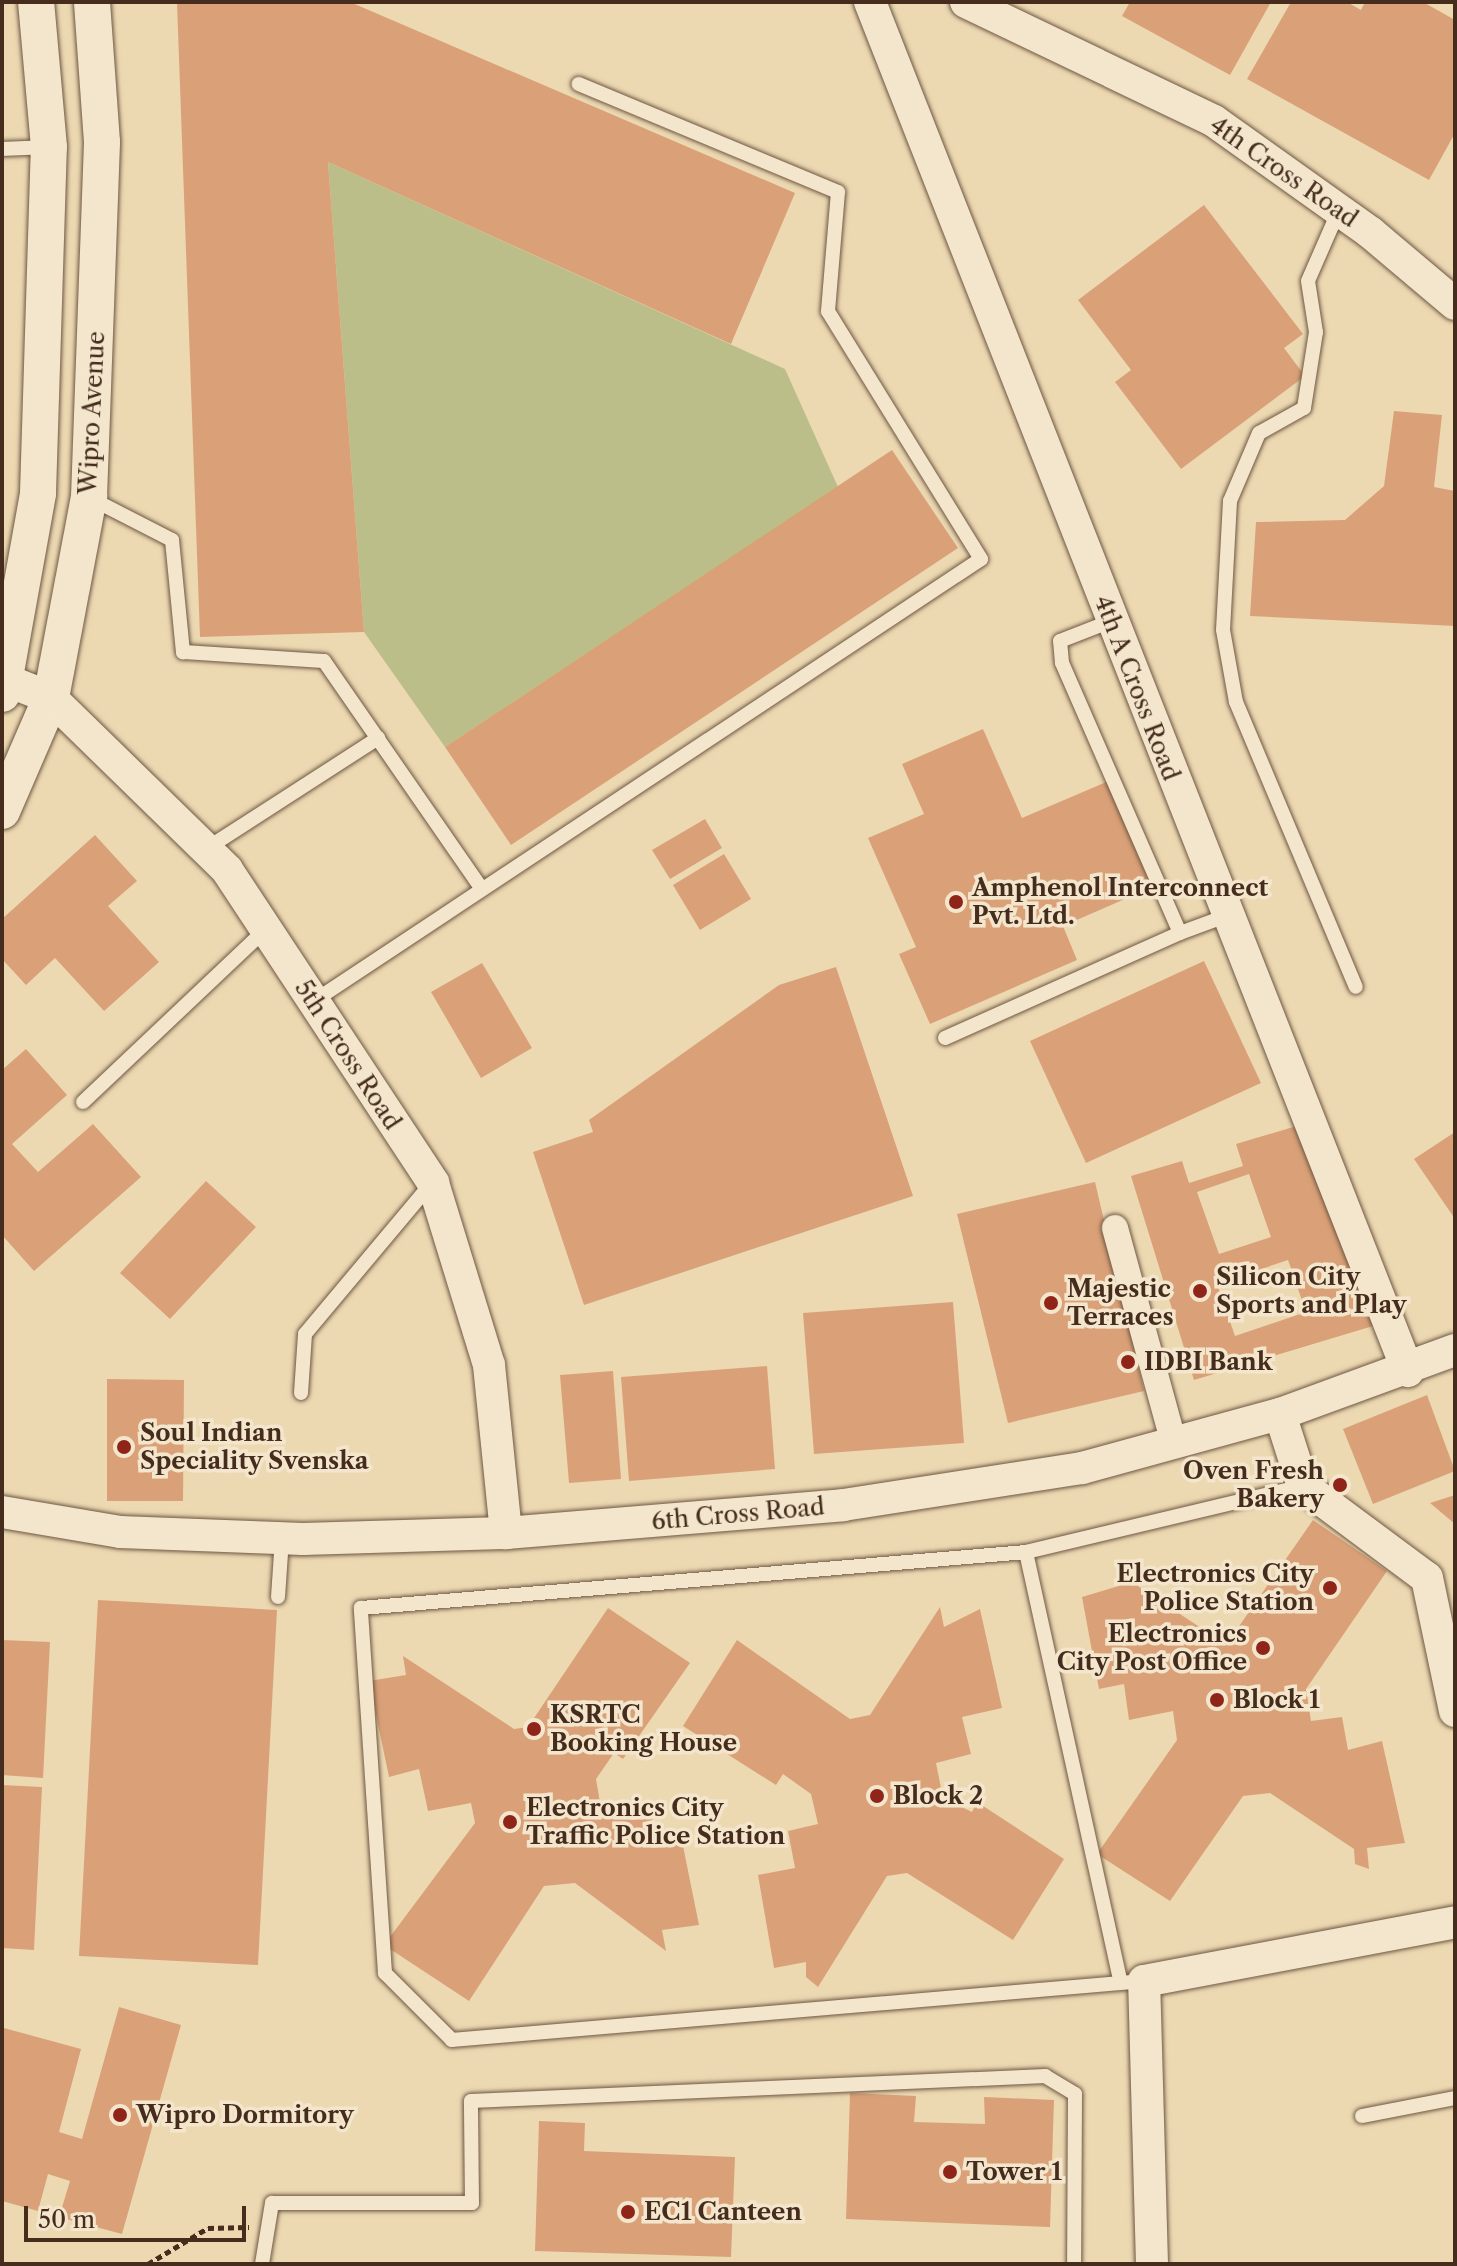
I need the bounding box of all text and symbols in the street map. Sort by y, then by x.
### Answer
street label: 4th Cross Road [1205,110,1363,234]
street label: Wipro Avenue [73,330,111,496]
street label: 4th A Cross Road [1088,591,1186,785]
place label: Amphenol Interconnect Pvt. Ltd. [972,874,1268,930]
marker: Amphenol Interconnect Pvt. Ltd. [947,893,965,911]
street label: 5th Cross Road [289,975,407,1135]
place label: Silicon City Sports and Play [1216,1263,1407,1319]
place label: Majestic Terraces [1067,1275,1174,1331]
marker: Silicon City Sports and Play [1191,1282,1209,1300]
marker: Majestic Terraces [1042,1294,1060,1312]
place label: IDBI Bank [1144,1348,1272,1376]
marker: IDBI Bank [1119,1353,1137,1371]
place label: Soul Indian Speciality Svenska [140,1419,369,1475]
marker: Soul Indian Speciality Svenska [115,1438,133,1456]
place label: Oven Fresh Bakery [1183,1457,1324,1513]
marker: Oven Fresh Bakery [1331,1476,1349,1494]
street label: 6th Cross Road [650,1492,826,1536]
place label: Electronics City Police Station [1117,1560,1314,1616]
marker: Electronics City Police Station [1321,1579,1339,1597]
place label: Electronics City Post Office [1056,1620,1247,1676]
marker: Electronics City Post Office [1254,1639,1272,1657]
place label: Block 1 [1233,1686,1320,1714]
marker: Block 1 [1208,1691,1226,1709]
place label: KSRTC Booking House [550,1701,737,1757]
marker: KSRTC Booking House [525,1720,543,1738]
place label: Block 2 [893,1782,984,1810]
marker: Block 2 [868,1787,886,1805]
place label: Electronics City Traffic Police Station [526,1794,785,1850]
marker: Electronics City Traffic Police Station [501,1813,519,1831]
place label: Wipro Dormitory [136,2101,354,2129]
marker: Wipro Dormitory [111,2106,129,2124]
place label: Tower 1 [966,2158,1062,2186]
marker: Tower 1 [941,2163,959,2181]
scale bar [28,2190,250,2240]
place label: EC1 Canteen [644,2198,802,2226]
marker: EC1 Canteen [619,2203,637,2221]
text: 50 m [38,2205,95,2234]

